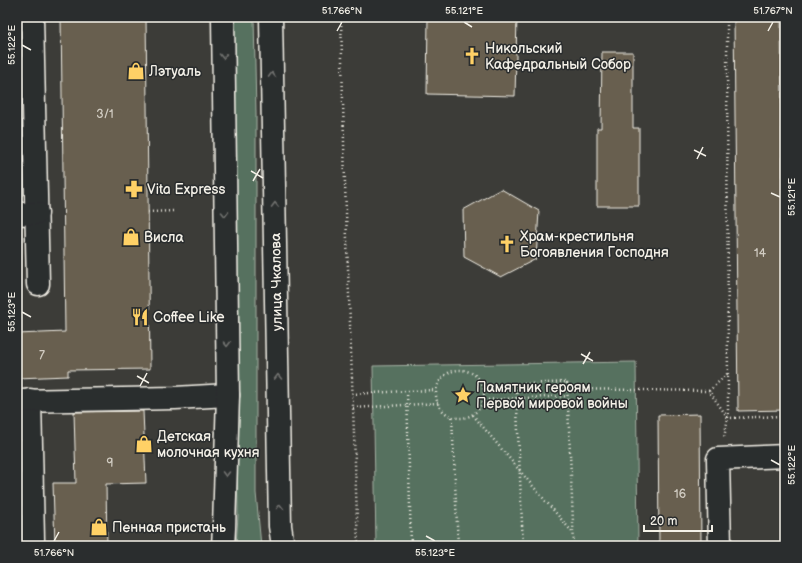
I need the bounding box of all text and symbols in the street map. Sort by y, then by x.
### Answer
text: 51.766°N [322,5,362,17]
text: 55.121°E [445,5,483,17]
text: 51.767°N [753,5,793,17]
text: 55.122°E [6,25,18,65]
place label: Никольский Кафедральный Собор [485,40,631,73]
church icon: Никольский Кафедральный Собор [462,46,482,66]
one-way arrow [219,53,227,59]
shop icon: Лэтуаль [126,61,146,81]
place label: Лэтуаль [148,63,201,80]
one-way arrow [268,72,276,78]
house number: 3/1 [96,107,114,122]
text: 55.121°E [786,178,798,216]
pharmacy icon: Vita Express [124,179,144,199]
place label: Vita Express [147,181,225,198]
one-way arrow [270,202,279,208]
one-way arrow [221,211,229,217]
shop icon: Висла [121,227,141,247]
place label: Храм-крестильня Богоявления Господня [520,228,669,261]
place label: Висла [144,229,185,246]
street label: улица Чкалова [267,232,286,331]
church icon: Храм-крестильня Богоявления Господня [497,234,517,254]
house number: 14 [754,246,767,261]
text: 55.123°E [6,292,18,332]
restaurant icon: Coffee Like [130,307,150,327]
place label: Coffee Like [153,309,225,326]
one-way arrow [223,341,231,347]
house number: 7 [39,348,45,363]
one-way arrow [273,374,282,380]
place label: Памятник героям Первой мировой войны [476,379,628,412]
place icon: Памятник героям Первой мировой войны [453,385,473,405]
place label: Детская молочная кухня [157,428,260,461]
shop icon: Детская молочная кухня [134,434,154,454]
text: 55.122°E [786,445,798,485]
house number: 9 [107,456,114,471]
one-way arrow [221,471,230,477]
house number: 16 [674,487,686,502]
one-way arrow [276,504,284,510]
scale bar [644,507,712,533]
text: 20 m [650,514,677,529]
shop icon: Пенная пристань [89,517,109,537]
place label: Пенная пристань [112,519,226,536]
text: 51.766°N [34,547,74,559]
text: 55.123°E [415,547,455,559]

